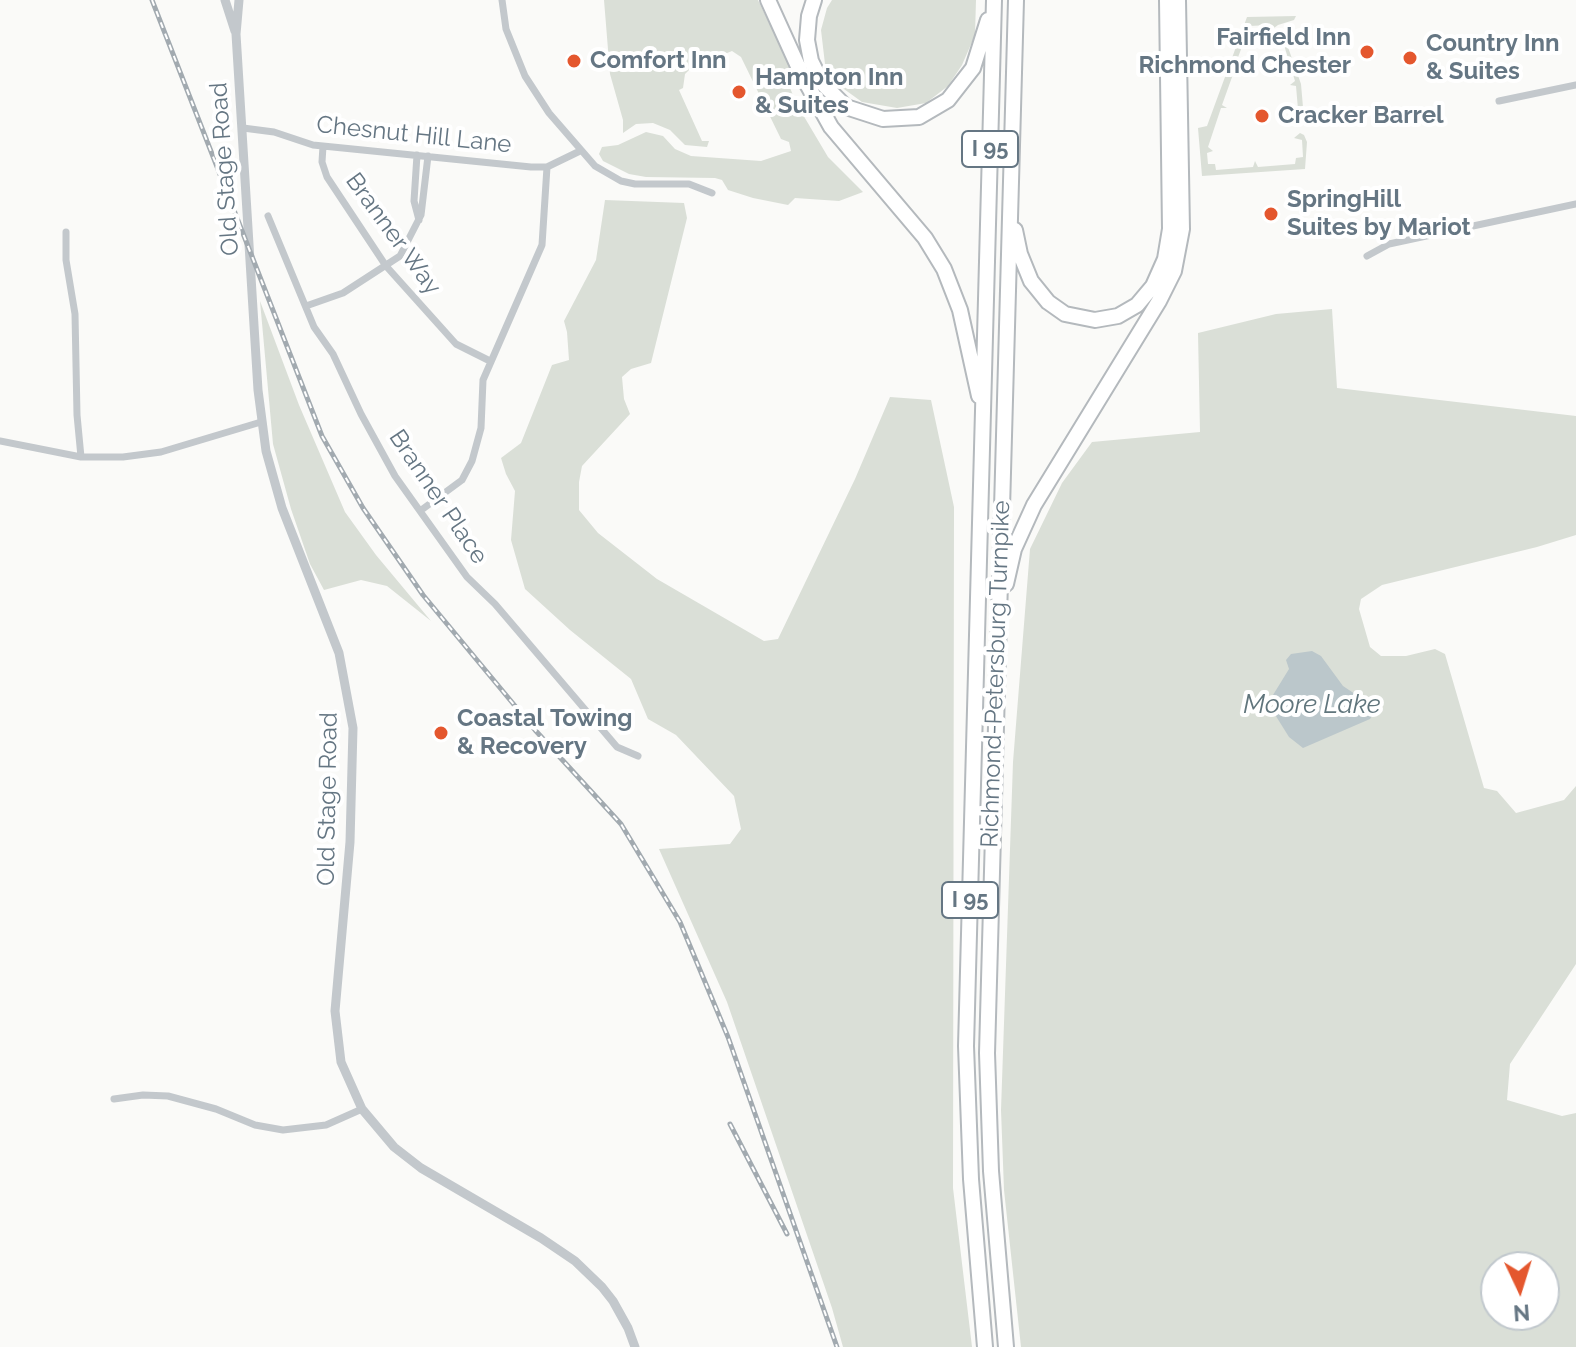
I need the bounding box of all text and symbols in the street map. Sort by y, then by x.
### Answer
place label: Fairfield Inn Richmond Chester [1139,24,1351,80]
place label: Country Inn & Suites [1426,30,1560,86]
marker: Fairfield Inn Richmond Chester [1358,43,1376,61]
place label: Comfort Inn [590,47,727,75]
marker: Country Inn & Suites [1401,49,1419,67]
marker: Comfort Inn [565,52,583,70]
place label: Hampton Inn & Suites [755,64,904,120]
street label: Old Stage Road [205,81,245,257]
marker: Hampton Inn & Suites [730,83,748,101]
place label: Cracker Barrel [1278,102,1444,130]
marker: Cracker Barrel [1253,107,1271,125]
street label: Chesnut Hill Lane [315,110,513,160]
road number: I 95 [962,131,1018,167]
street label: Branner Way [339,167,447,301]
place label: SpringHill Suites by Mariot [1287,186,1471,242]
marker: SpringHill Suites by Mariot [1262,205,1280,223]
street label: Branner Place [383,424,493,570]
street label: Richmond-Petersburg Turnpike [976,500,1016,848]
water label: Moore Lake [1243,689,1381,721]
place label: Coastal Towing & Recovery [457,705,632,761]
street label: Old Stage Road [312,712,344,886]
marker: Coastal Towing & Recovery [432,724,450,742]
road number: I 95 [942,882,998,918]
north arrow [1480,1251,1560,1331]
text: N [1512,1299,1531,1327]

